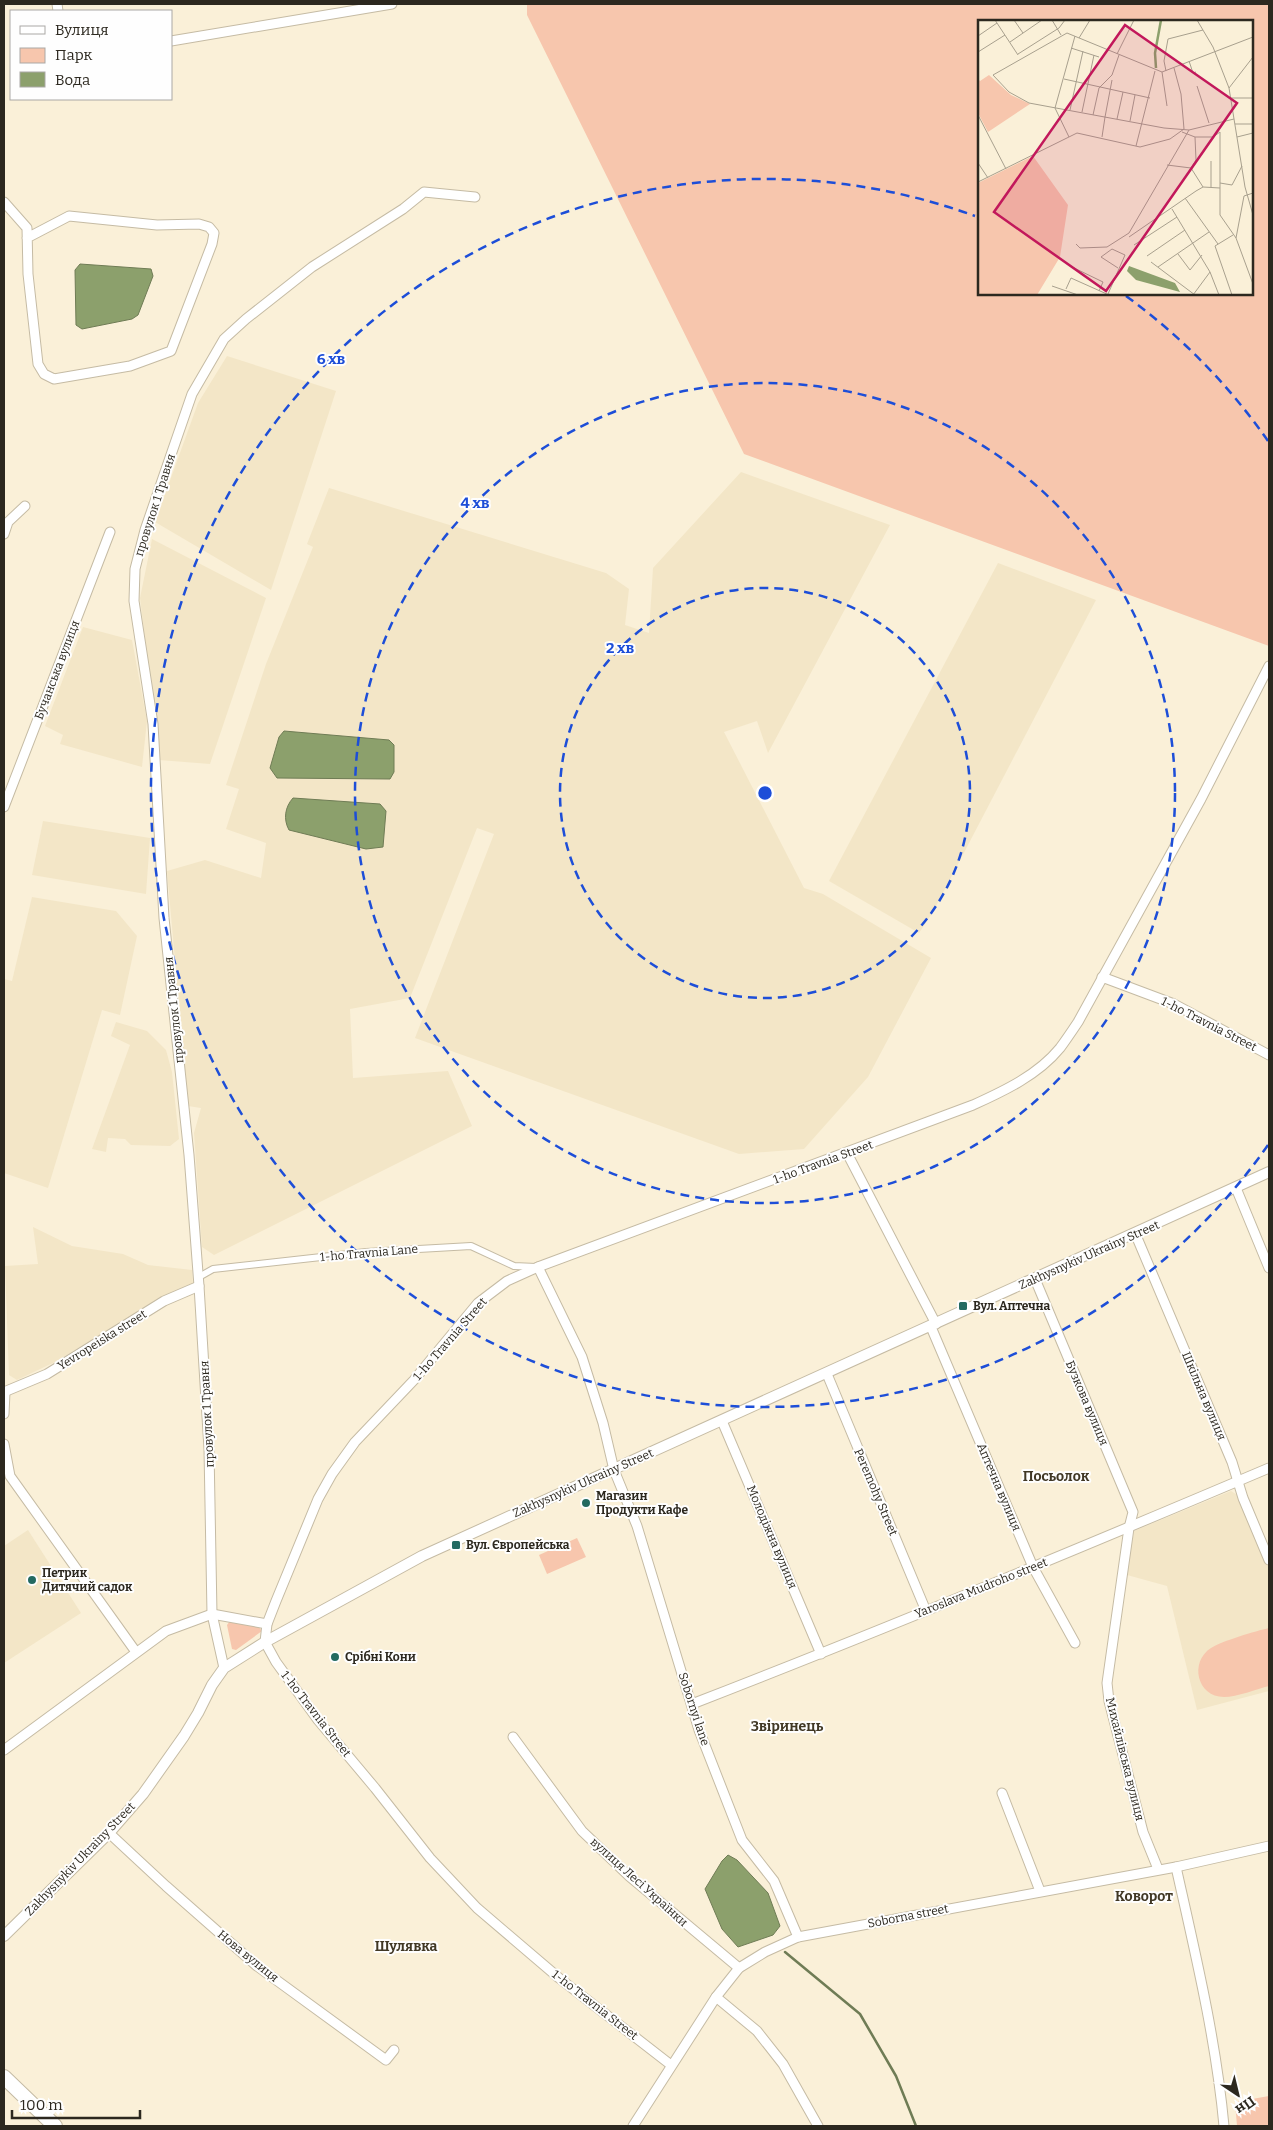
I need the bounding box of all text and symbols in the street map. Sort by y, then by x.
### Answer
legend [10,10,172,100]
inset map [978,20,1253,295]
text: Вулиця [55,21,109,39]
text: Парк [55,46,93,64]
text: Вода [55,71,90,89]
text: 6 хв [317,350,346,368]
street label: провулок 1 Травня [132,452,178,558]
text: 4 хв [461,494,490,512]
street label: Бучанська вулиця [32,618,82,722]
text: 2 хв [606,639,634,657]
centre of rings [756,784,774,802]
street label: провулок 1 Травня [161,956,187,1064]
street label: 1-ho Travnia Street [1159,994,1260,1054]
street label: 1-ho Travnia Street [771,1137,875,1187]
street label: Zakhysnykiv Ukrainy Street [1017,1217,1162,1292]
street label: 1-ho Travnia Lane [319,1242,419,1264]
street label: 1-ho Travnia Street [410,1294,490,1383]
place label: Вул. Аптечна [973,1299,1051,1313]
marker: Вул. Аптечна [957,1300,969,1312]
street label: Yevropeiska street [55,1307,150,1373]
street label: Шкільна вулиця [1179,1350,1229,1443]
street label: Бузкова вулиця [1063,1359,1111,1448]
street label: провулок 1 Травня [197,1360,217,1468]
street label: Аптечна вулиця [974,1441,1024,1533]
street label: Zakhysnykiv Ukrainy Street [511,1445,656,1520]
street label: Peremohy Street [851,1446,901,1538]
district label: Посьолок [1023,1468,1090,1485]
street label: Молодіжна вулиця [744,1483,800,1591]
place label: Магазин Продукти Кафе [596,1489,688,1517]
marker: Магазин Продукти Кафе [580,1497,592,1509]
place label: Вул. Європейська [466,1538,570,1552]
marker: Вул. Європейська [450,1539,462,1551]
street label: Yaroslava Mudroho street [913,1555,1050,1621]
place label: Петрик Дитячий садок [42,1566,133,1594]
marker: Петрик Дитячий садок [26,1574,38,1586]
place label: Срібні Кони [345,1650,416,1664]
marker: Срібні Кони [329,1651,341,1663]
street label: 1-ho Travnia Street [278,1668,354,1760]
street label: Sobornyi lane [676,1670,712,1748]
street label: Михайлівська вулиця [1103,1696,1147,1822]
district label: Звіринець [751,1718,824,1735]
street label: Zakhysnykiv Ukrainy Street [22,1799,138,1919]
street label: вулиця Лесі Українки [588,1835,690,1929]
district label: Коворот [1115,1888,1173,1905]
street label: Soborna street [866,1901,950,1931]
street label: Нова вулиця [215,1927,281,1985]
district label: Шулявка [375,1938,437,1955]
street label: 1-ho Travnia Street [549,1967,641,2043]
north arrow [1213,2070,1263,2120]
scale bar [12,2088,140,2120]
text: Пн [1232,2092,1258,2118]
text: 100 m [20,2096,63,2114]

